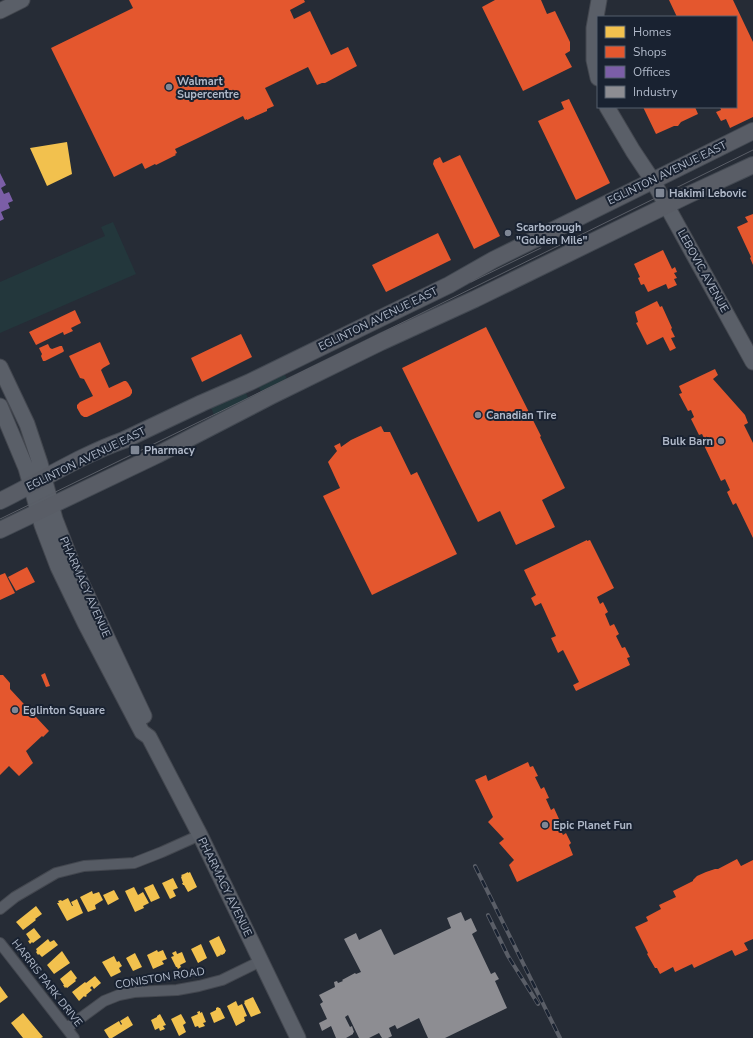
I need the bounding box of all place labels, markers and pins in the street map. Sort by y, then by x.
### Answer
place label: Walmart Supercentre [177,74,239,102]
marker: Walmart Supercentre [164,82,174,92]
place label: Hakimi Lebovic [669,186,747,201]
marker: Hakimi Lebovic [654,187,666,199]
place label: Scarborough "Golden Mile" [516,220,588,248]
marker: Scarborough "Golden Mile" [503,228,513,238]
place label: Canadian Tire [486,408,556,423]
marker: Canadian Tire [473,410,483,420]
place label: Bulk Barn [662,434,713,449]
marker: Bulk Barn [716,436,726,446]
place label: Pharmacy [144,443,195,458]
marker: Pharmacy [129,444,141,456]
place label: Eglinton Square [23,703,105,718]
marker: Eglinton Square [10,705,20,715]
place label: Epic Planet Fun [553,818,632,833]
marker: Epic Planet Fun [540,820,550,830]

